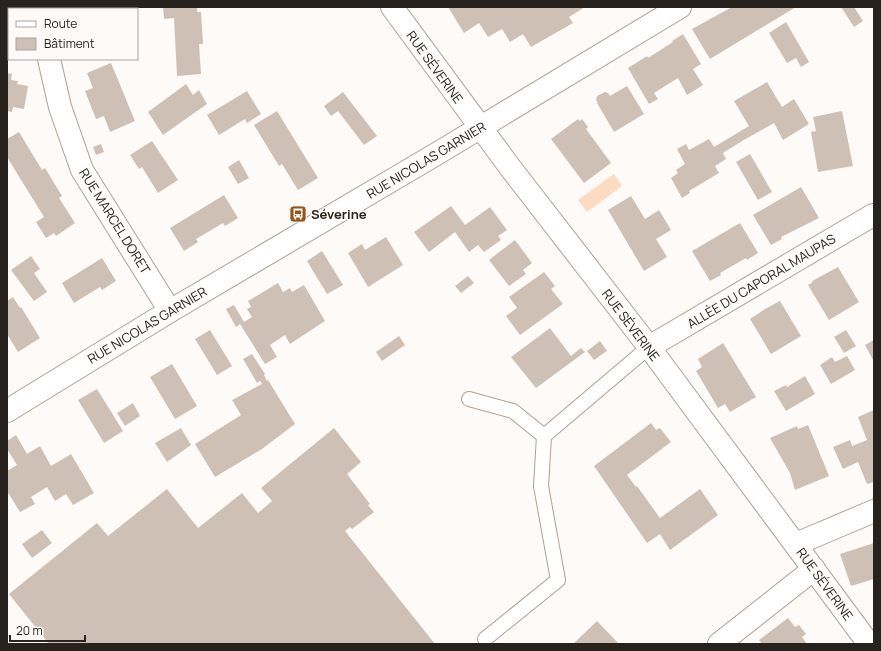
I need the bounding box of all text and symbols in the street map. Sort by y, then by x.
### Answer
legend [8,8,138,60]
text: Route [44,15,77,32]
street label: RUE SÉVERINE [403,27,467,107]
text: Bâtiment [44,35,95,52]
street label: RUE NICOLAS GARNIER [363,117,489,203]
street label: RUE MARCEL DORET [75,165,155,277]
bus stop icon: Séverine [288,204,308,224]
place label: Séverine [311,205,367,223]
street label: ALLÉE DU CAPORAL MAUPAS [683,229,839,333]
street label: RUE NICOLAS GARNIER [84,282,210,368]
street label: RUE SÉVERINE [598,285,664,365]
street label: RUE SÉVERINE [793,544,857,624]
scale bar [10,617,85,643]
text: 20 m [16,622,43,639]

